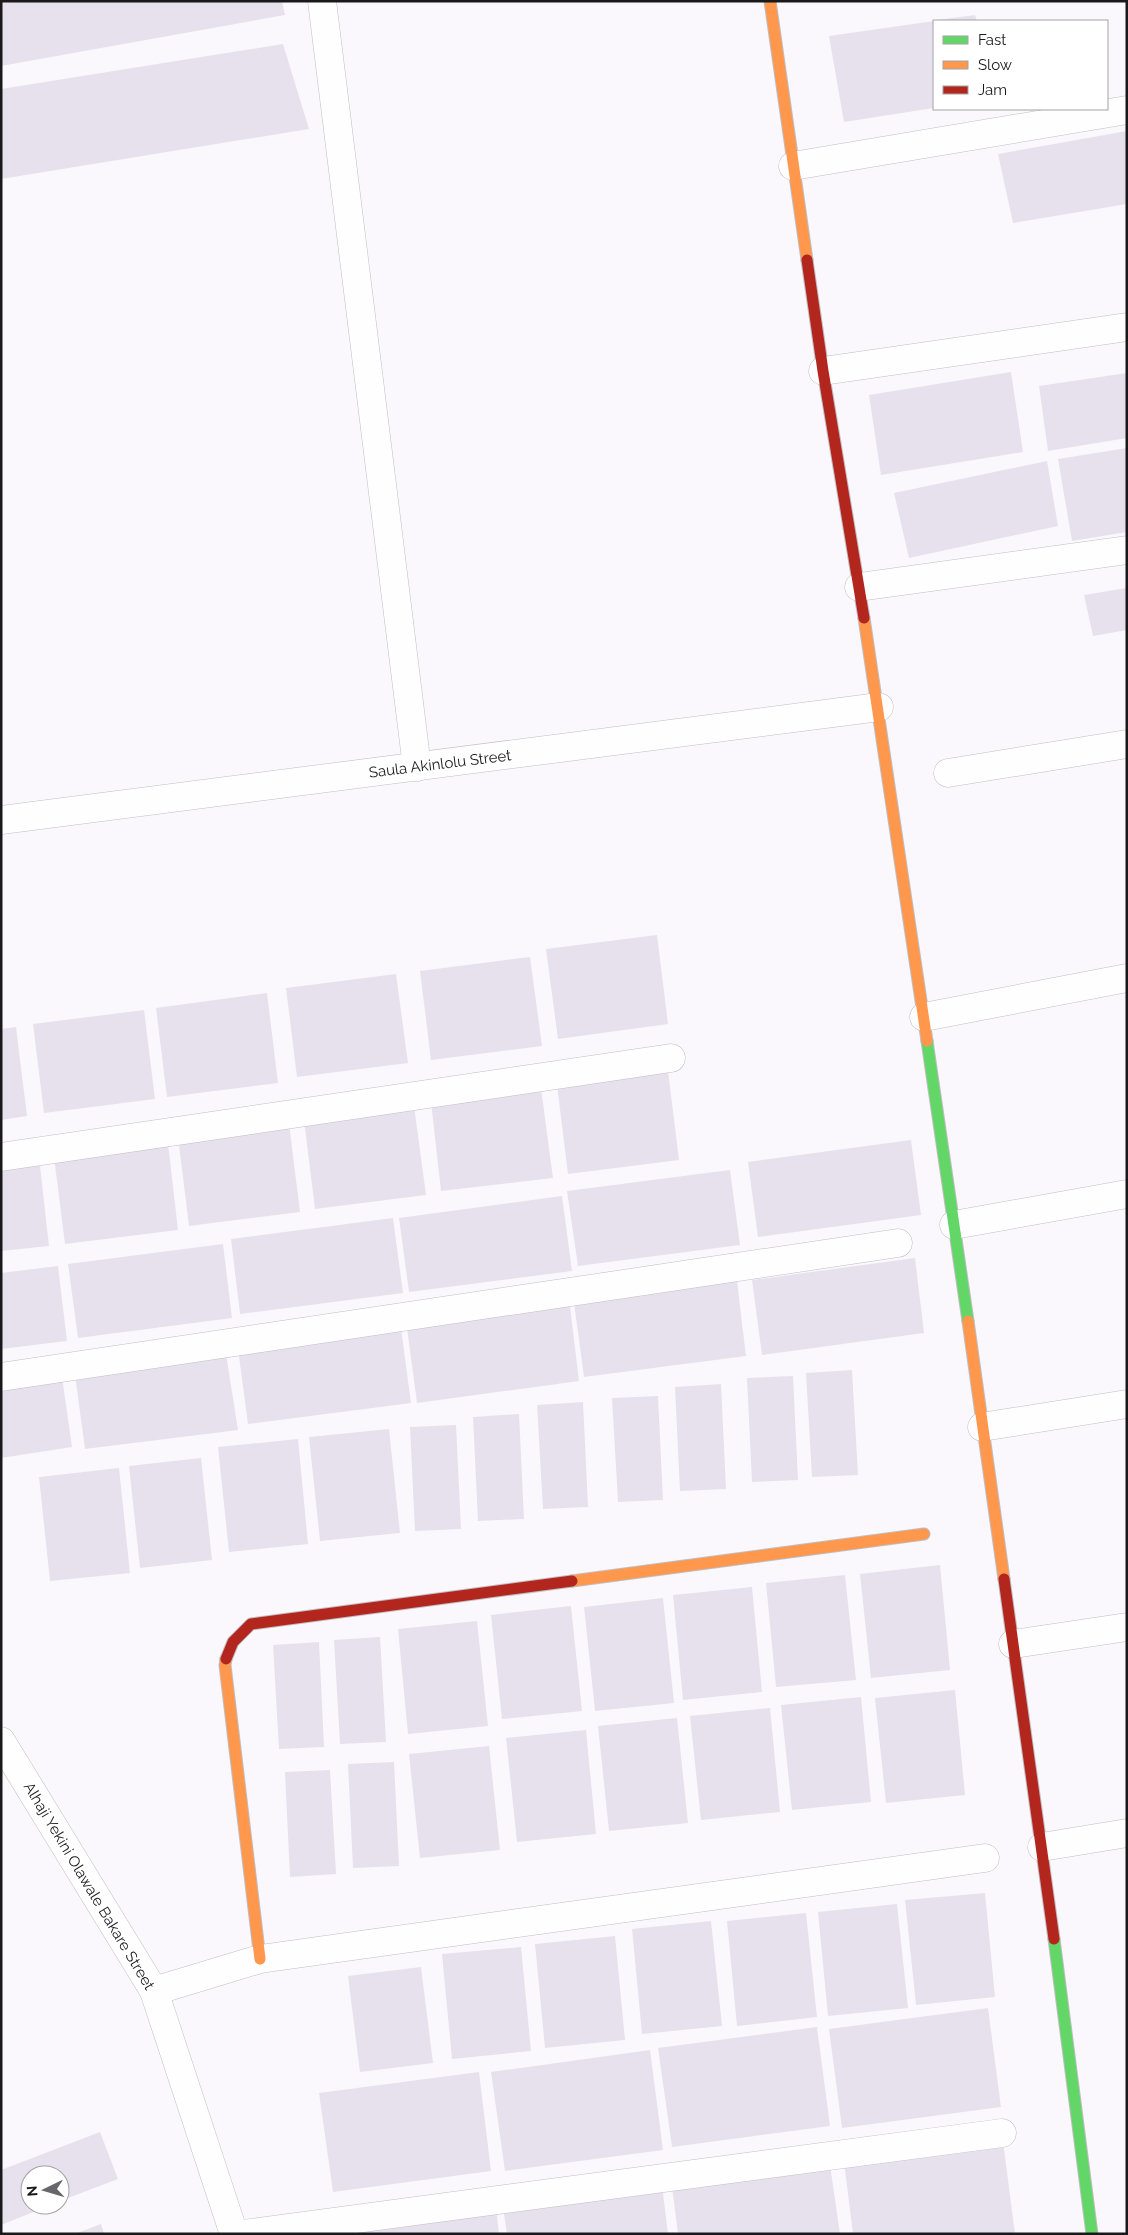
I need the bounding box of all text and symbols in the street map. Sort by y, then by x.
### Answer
legend [933,20,1108,110]
text: Fast [978,31,1006,49]
text: Slow [978,56,1012,74]
text: Jam [978,81,1007,99]
street label: Saula Akinlolu Street [368,746,512,782]
street label: Alhaji Yekini Olawale Bakare Street [20,1779,158,1993]
north arrow [20,2165,70,2215]
text: N [24,2185,40,2197]

